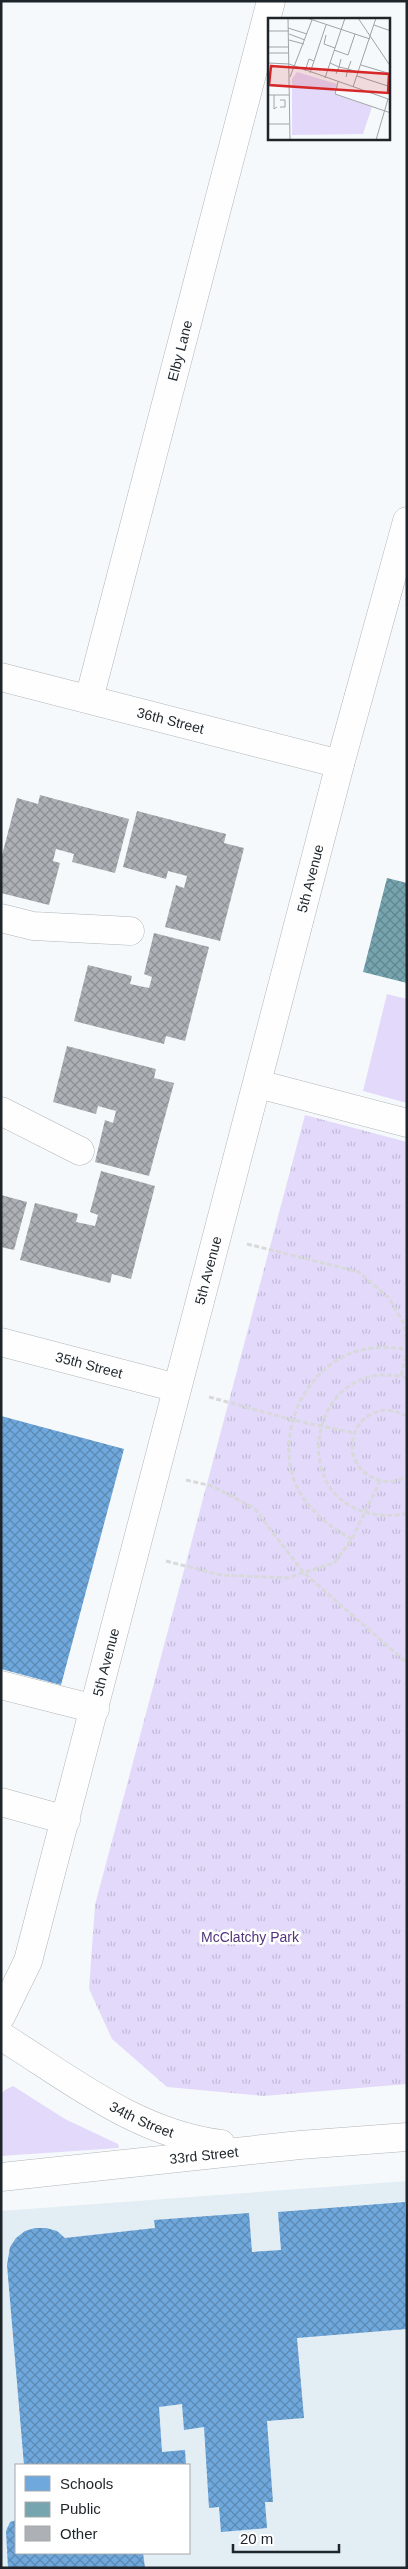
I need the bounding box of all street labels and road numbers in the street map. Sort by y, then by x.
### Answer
street label: Elby Lane [164,318,195,383]
street label: 36th Street [135,704,206,737]
street label: 5th Avenue [294,842,327,914]
street label: 5th Avenue [191,1234,225,1306]
street label: 35th Street [54,1349,124,1381]
street label: 5th Avenue [89,1626,122,1698]
street label: 34th Street [107,2098,176,2141]
street label: 33rd Street [169,2144,239,2167]

